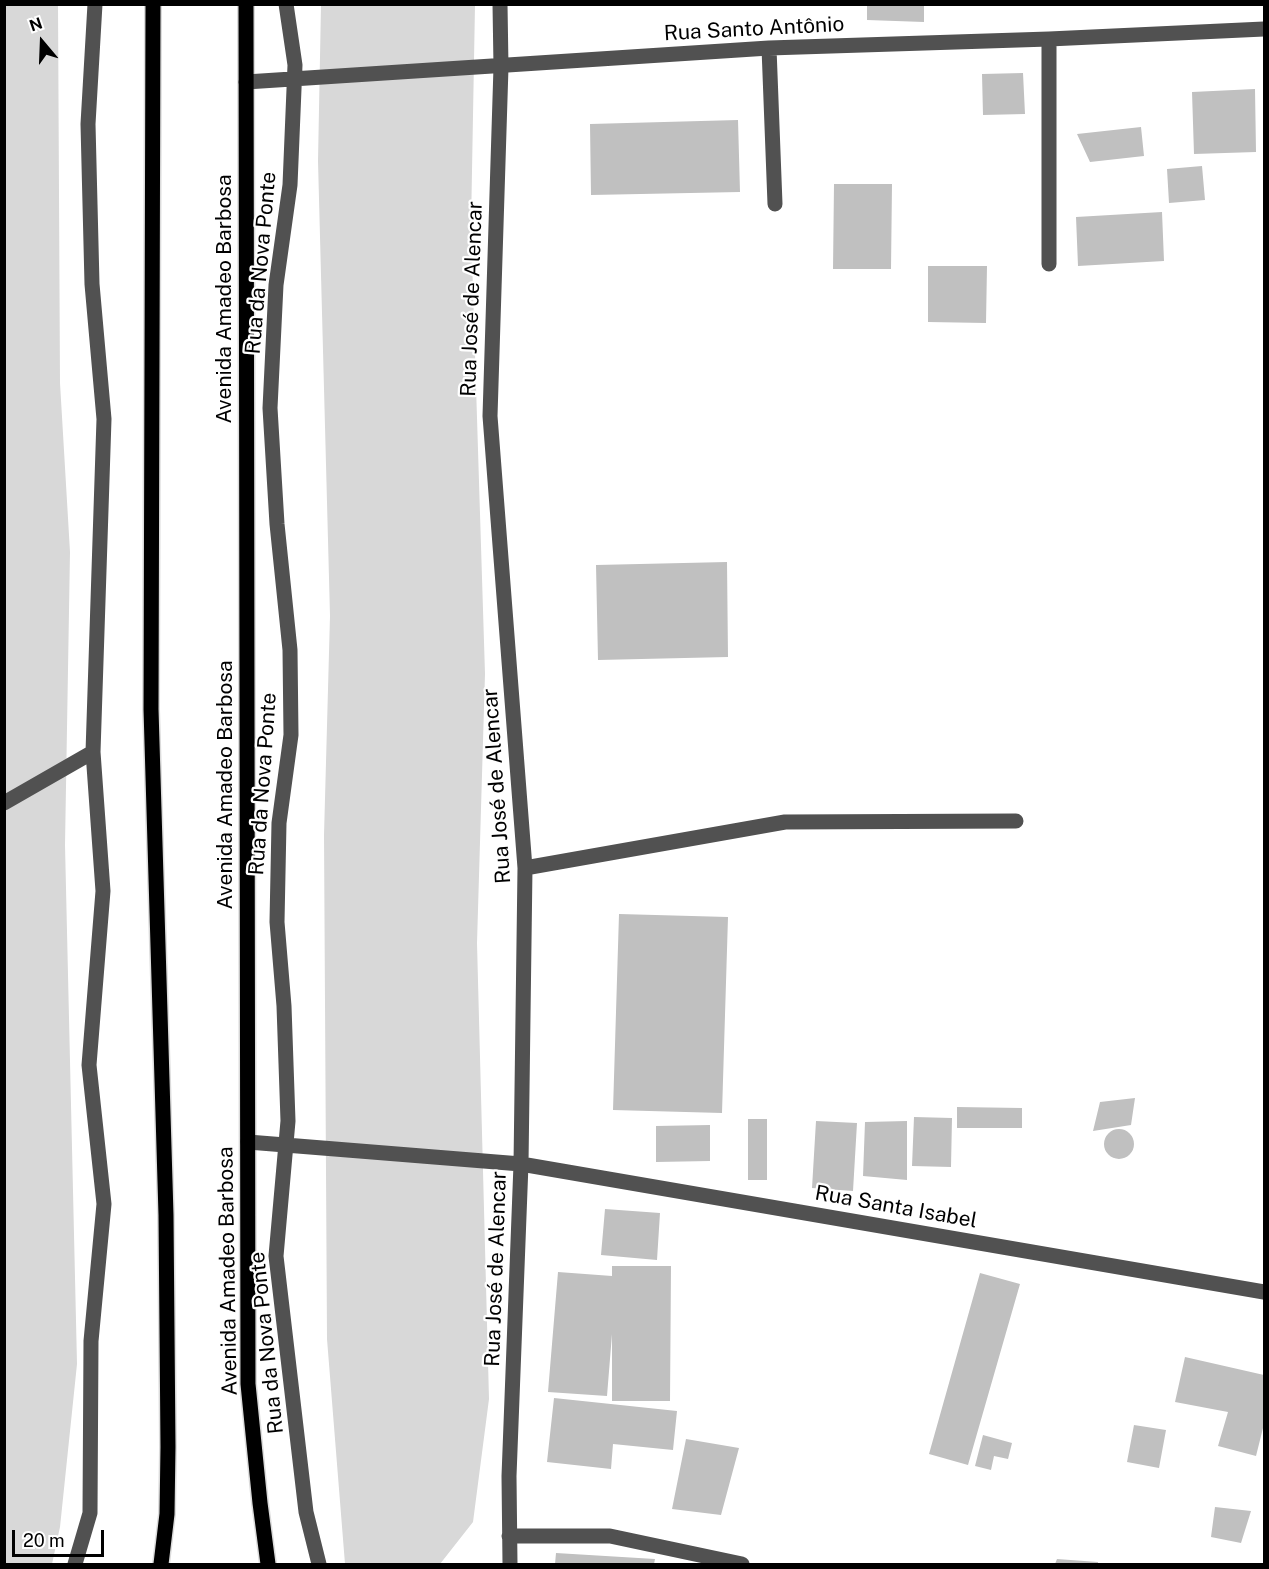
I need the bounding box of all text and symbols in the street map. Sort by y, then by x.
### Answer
north arrow [12,12,72,72]
street label: Rua Santo Antônio [663,12,845,46]
text: N [27,13,45,36]
street label: Rua da Nova Ponte [240,171,282,355]
street label: Avenida Amadeo Barbosa [212,174,238,424]
street label: Rua José de Alencar [456,201,488,397]
street label: Avenida Amadeo Barbosa [213,660,239,910]
street label: Rua José de Alencar [478,687,516,885]
street label: Rua da Nova Ponte [244,692,282,876]
street label: Avenida Amadeo Barbosa [213,1146,243,1396]
street label: Rua José de Alencar [480,1171,512,1367]
street label: Rua Santa Isabel [813,1180,979,1234]
street label: Rua da Nova Ponte [245,1251,289,1435]
scale bar [15,1518,106,1556]
text: 20 m [23,1530,65,1551]

